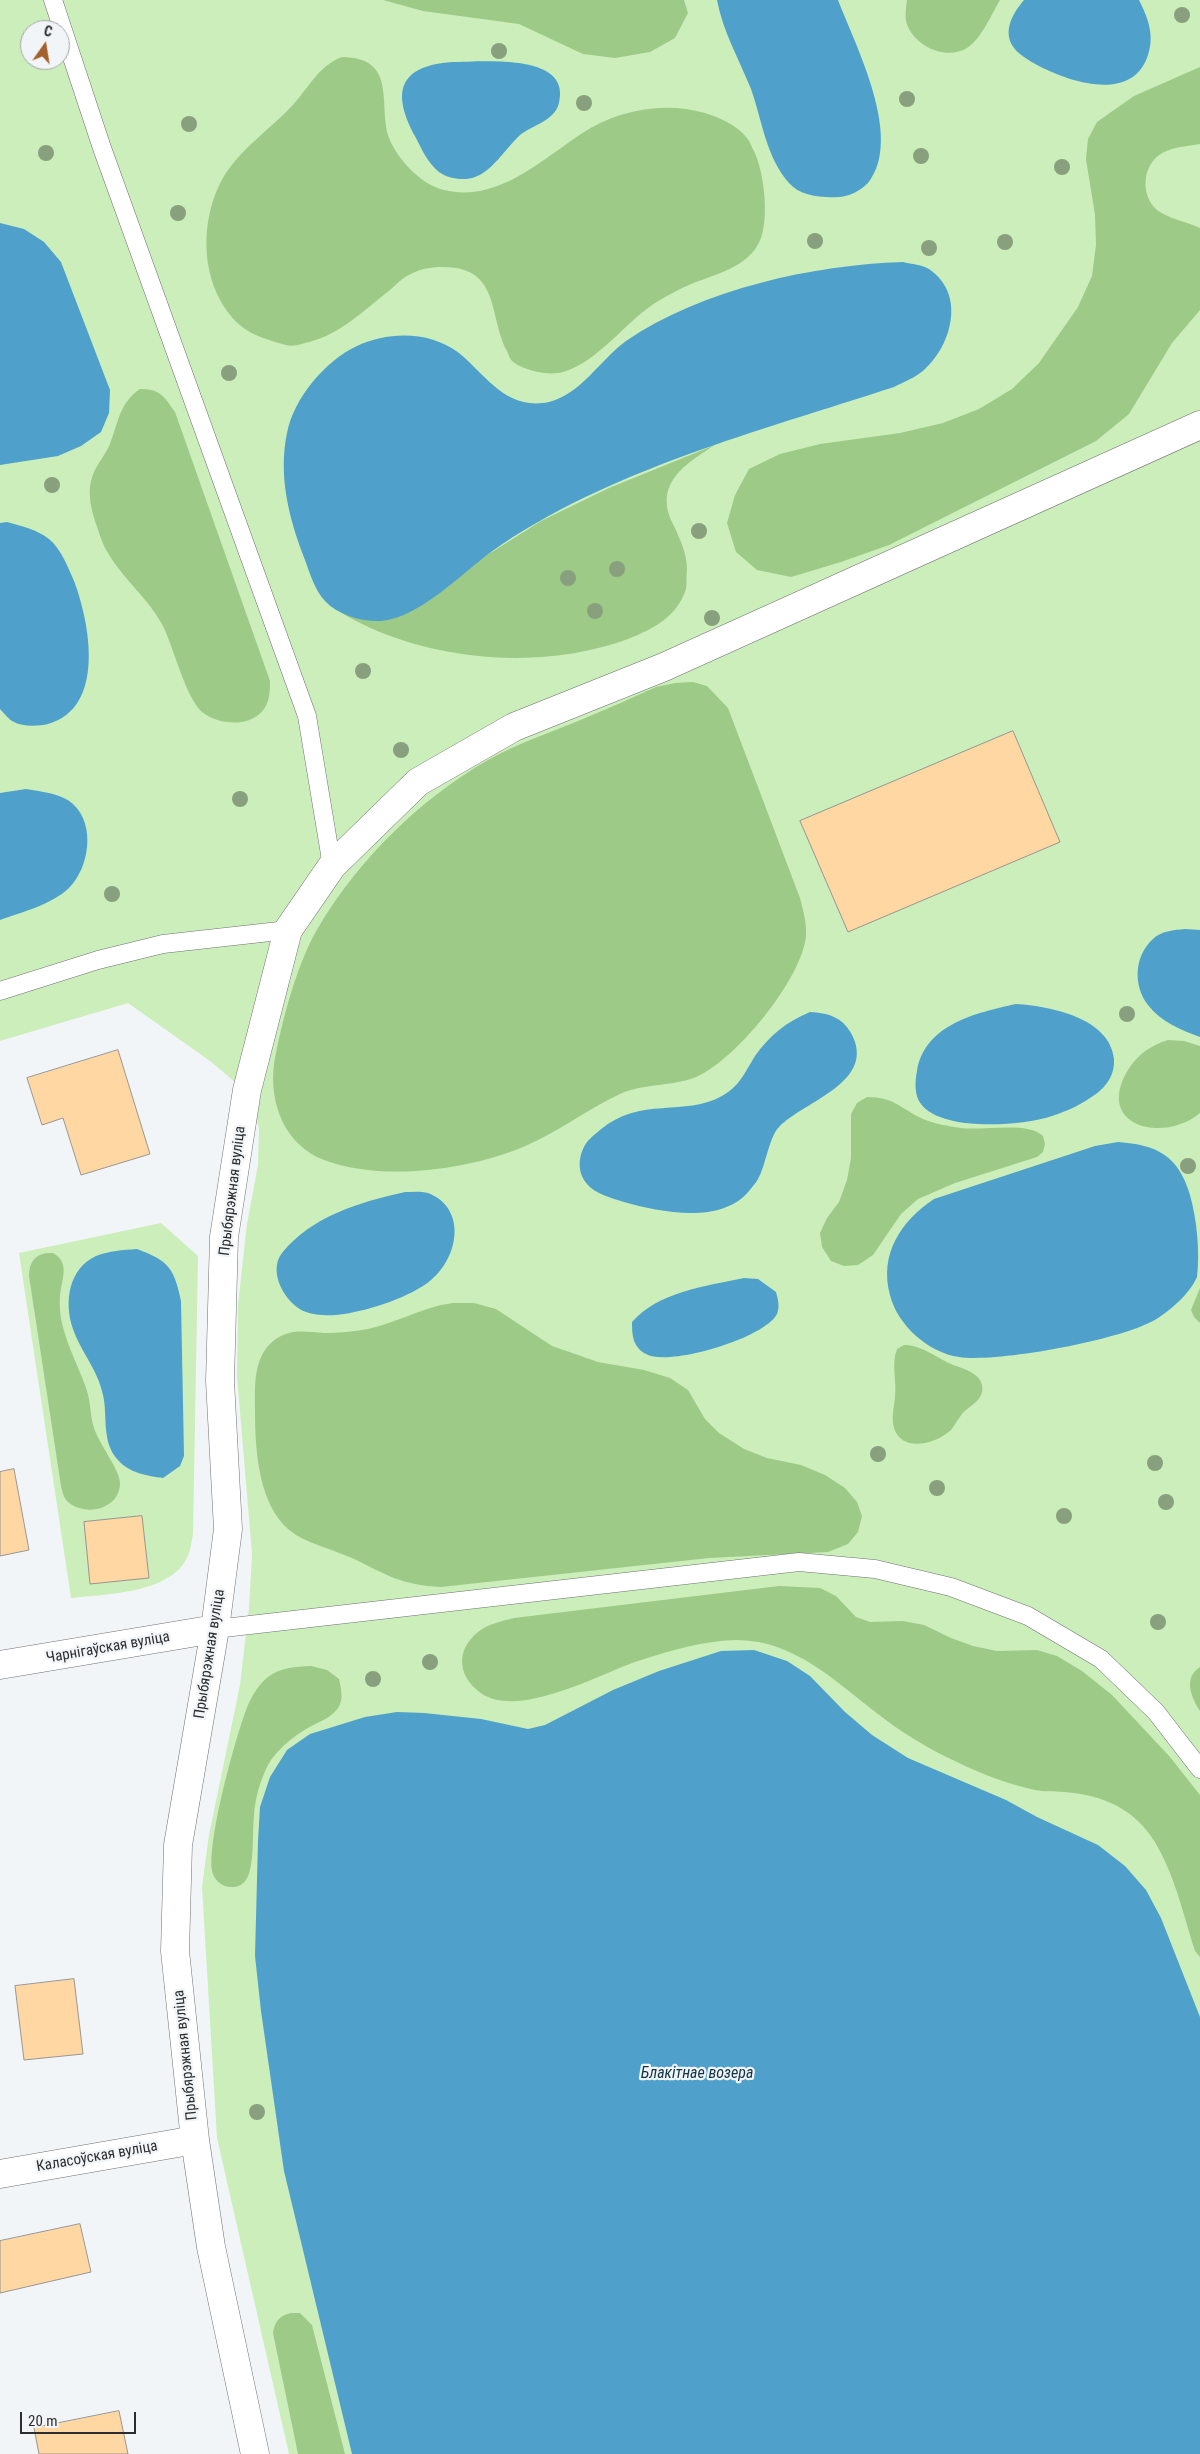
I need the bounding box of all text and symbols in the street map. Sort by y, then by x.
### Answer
north arrow [20,20,70,70]
text: С [42,23,54,40]
street label: Прыбярэжная вуліца [216,1125,250,1257]
street label: Прыбярэжная вуліца [191,1588,229,1720]
street label: Чарнігаўская вуліца [45,1628,171,1668]
street label: Прыбярэжная вуліца [170,1989,202,2121]
water label: Блакітнае возера [641,2064,753,2084]
street label: Каласоўская вуліца [35,2138,159,2176]
scale bar [22,2402,139,2434]
text: 20 m [28,2412,58,2430]

